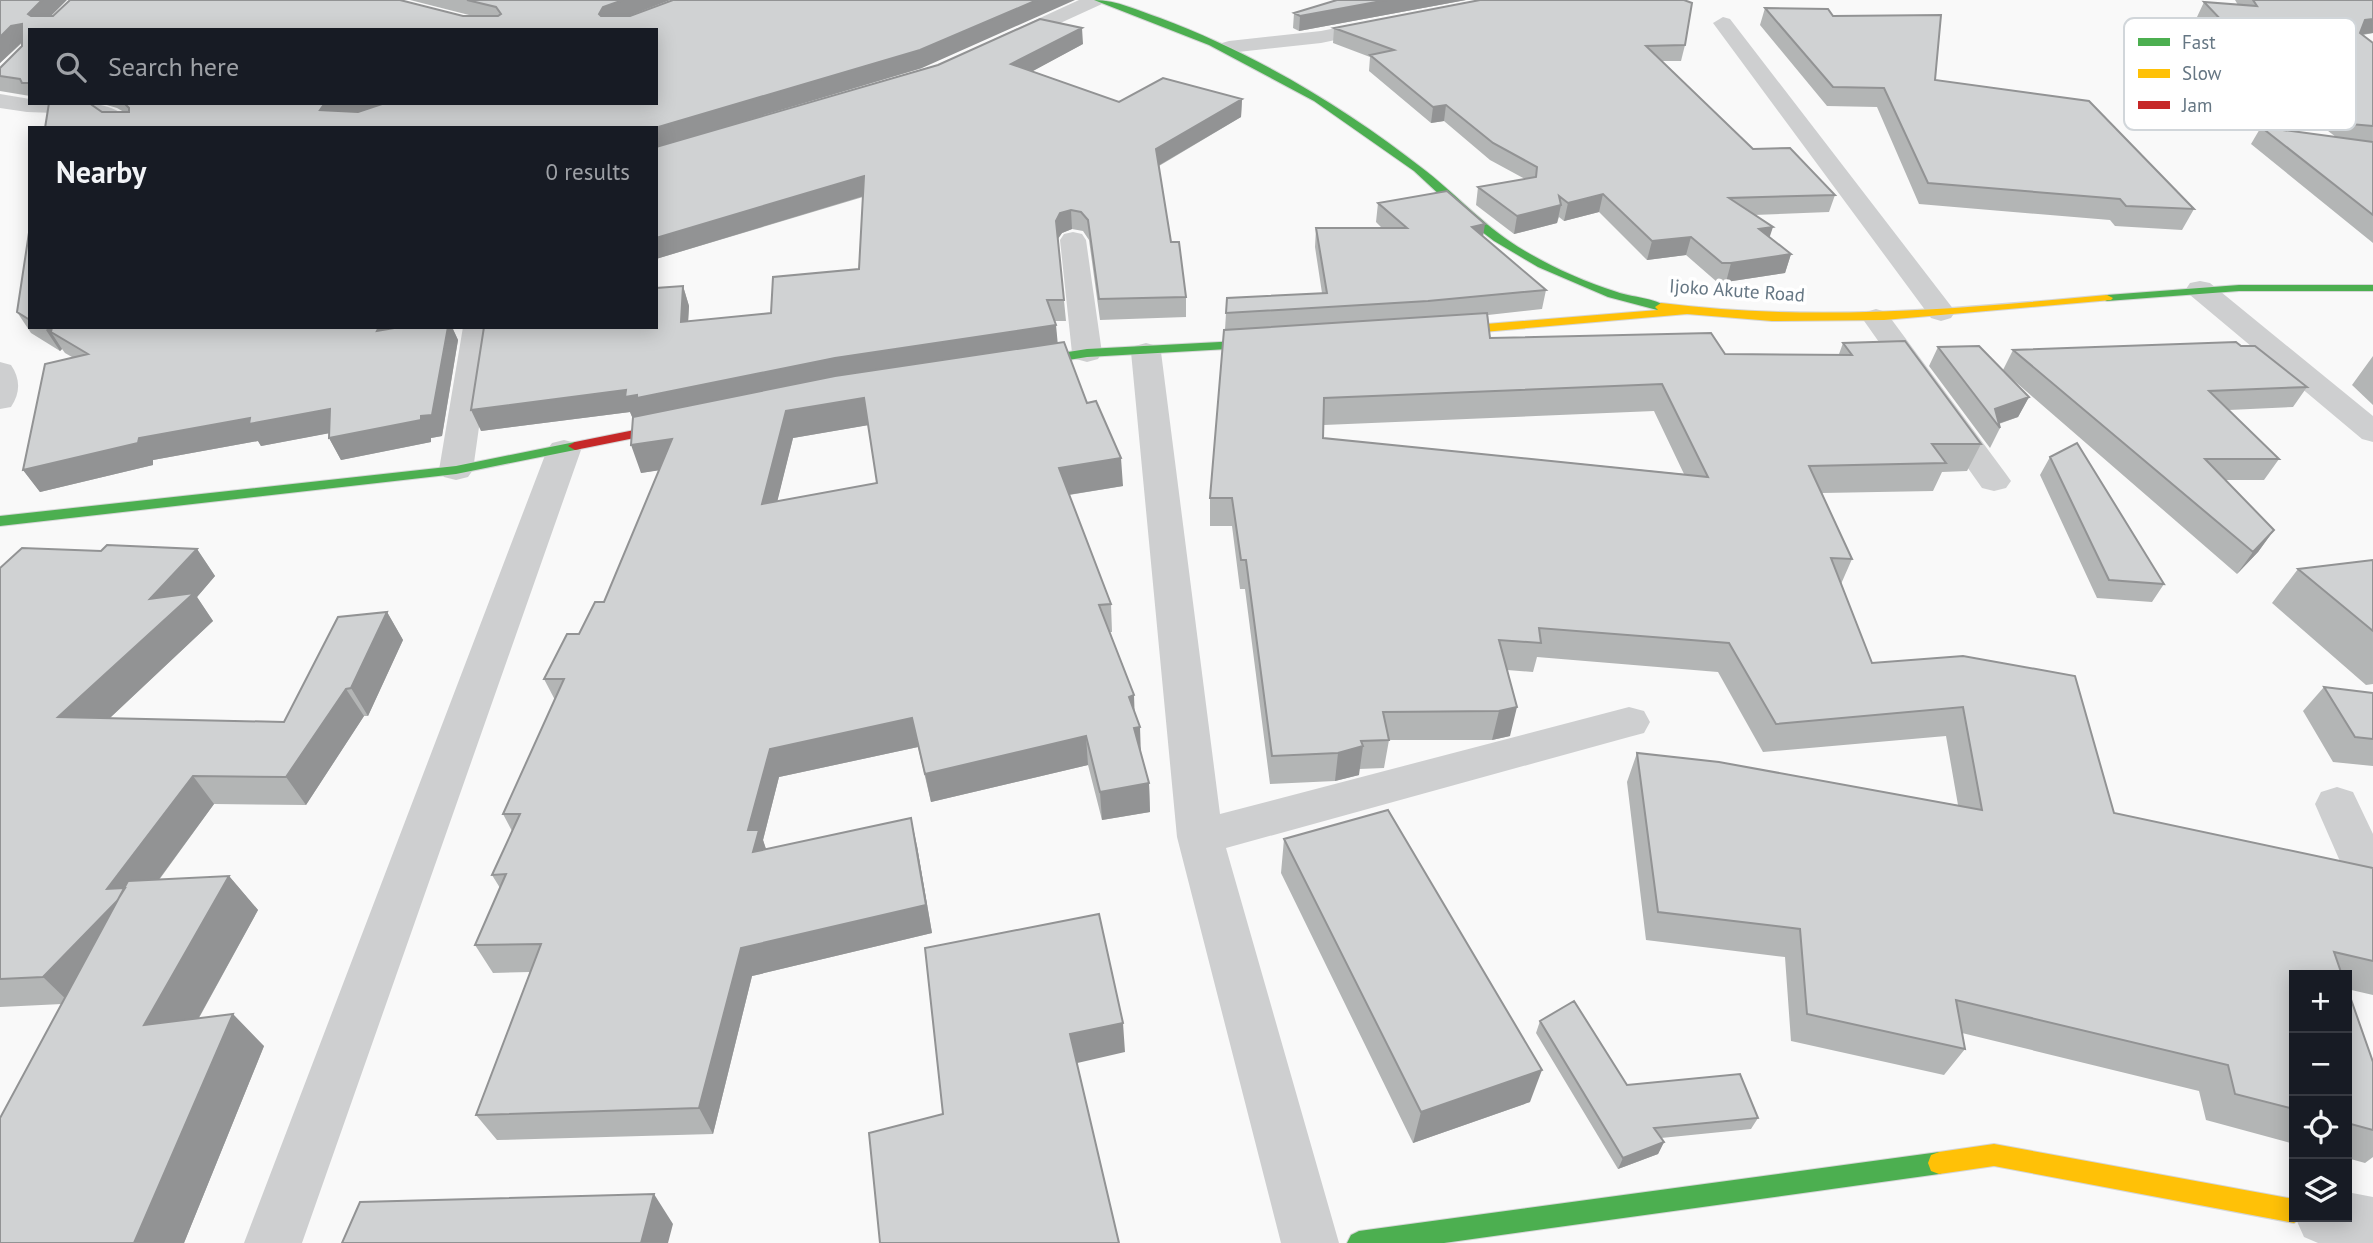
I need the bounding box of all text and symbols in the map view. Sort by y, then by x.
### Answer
legend [2124,18,2356,130]
search box [28,28,658,105]
text: Fast [2182,30,2216,54]
icon: search [52,48,90,86]
text: Search here [108,50,239,83]
text: Slow [2182,61,2222,85]
text: Jam [2181,93,2212,117]
text: Nearby [56,152,146,191]
text: 0 results [546,157,630,186]
street label: Ijoko Akute Road [1668,273,1806,307]
map controls [2289,970,2352,1222]
button: + [2289,970,2352,1033]
button: − [2289,1033,2352,1096]
button: locate [2289,1096,2352,1159]
button: layers [2289,1159,2352,1222]

